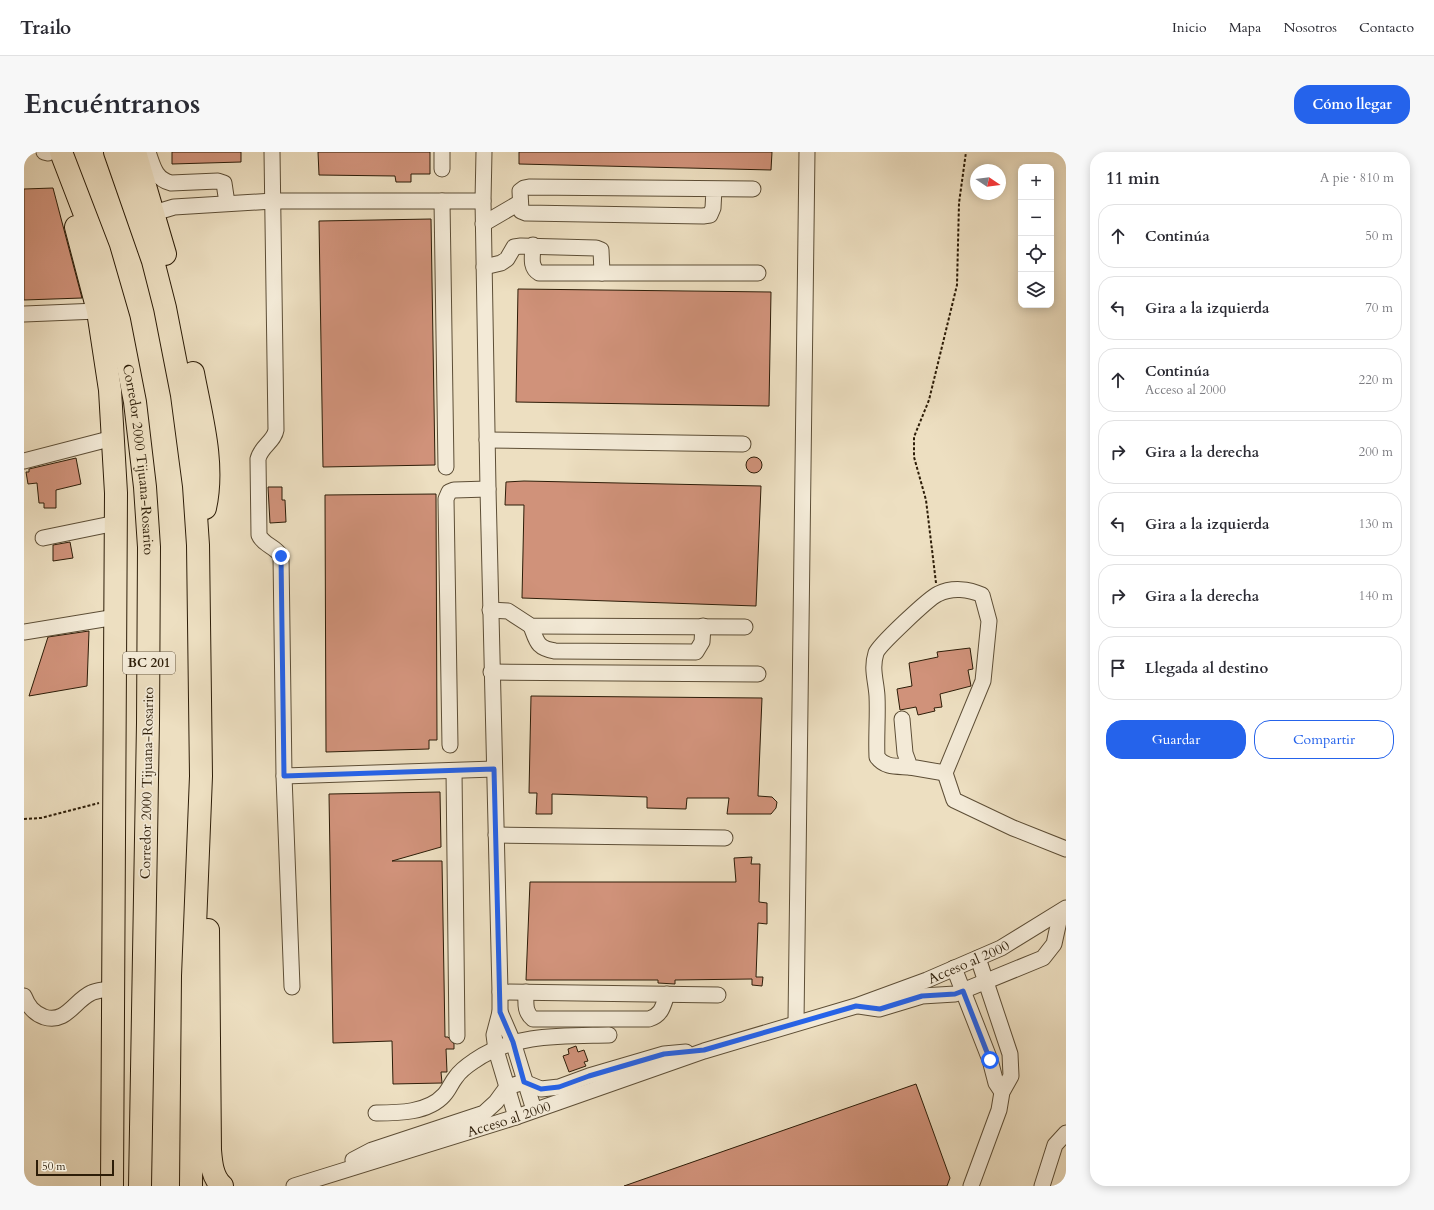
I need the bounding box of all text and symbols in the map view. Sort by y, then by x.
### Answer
text: Trailo [20,15,71,41]
text: Inicio [1172,18,1207,37]
text: Mapa [1229,18,1261,37]
text: Nosotros [1283,18,1337,37]
text: Contacto [1359,18,1414,37]
text: Encuéntranos [24,85,200,123]
button: Cómo llegar [1294,85,1410,124]
north arrow [970,164,1006,200]
map controls [1018,164,1054,308]
button: + [1018,164,1054,200]
text: 11 min [1106,167,1160,190]
text: A pie · 810 m [1320,169,1394,187]
button: − [1018,200,1054,236]
icon: ahead [1107,225,1129,247]
text: Continúa [1145,226,1210,246]
text: 50 m [1365,227,1393,245]
button: locate [1018,236,1054,272]
button: layers [1018,272,1054,308]
icon: left [1107,297,1129,319]
text: Gira a la izquierda [1145,298,1269,318]
text: 70 m [1365,299,1393,317]
text: Continúa [1145,361,1210,381]
street label: Corredor 2000 Tijuana-Rosarito [118,362,159,556]
icon: ahead [1107,369,1129,391]
text: 220 m [1359,371,1393,389]
text: Acceso al 2000 [1145,381,1226,399]
icon: right [1107,441,1129,463]
text: Gira a la derecha [1145,442,1259,462]
text: 200 m [1359,443,1393,461]
icon: left [1107,513,1129,535]
text: Gira a la izquierda [1145,514,1269,534]
text: 130 m [1359,515,1393,533]
route end [272,547,290,565]
icon: right [1107,585,1129,607]
text: Gira a la derecha [1145,586,1259,606]
text: 140 m [1359,587,1393,605]
road number: BC 201 [123,652,175,674]
icon: arrive [1107,657,1129,679]
text: Llegada al destino [1145,658,1268,678]
street label: Corredor 2000 Tijuana-Rosarito [136,686,158,879]
button: Guardar [1106,720,1246,759]
button: Compartir [1254,720,1394,759]
street label: Acceso al 2000 [925,936,1013,988]
route start [981,1051,999,1069]
street label: Acceso al 2000 [464,1096,553,1141]
scale bar [36,1158,114,1177]
text: 50 m [42,1159,66,1174]

